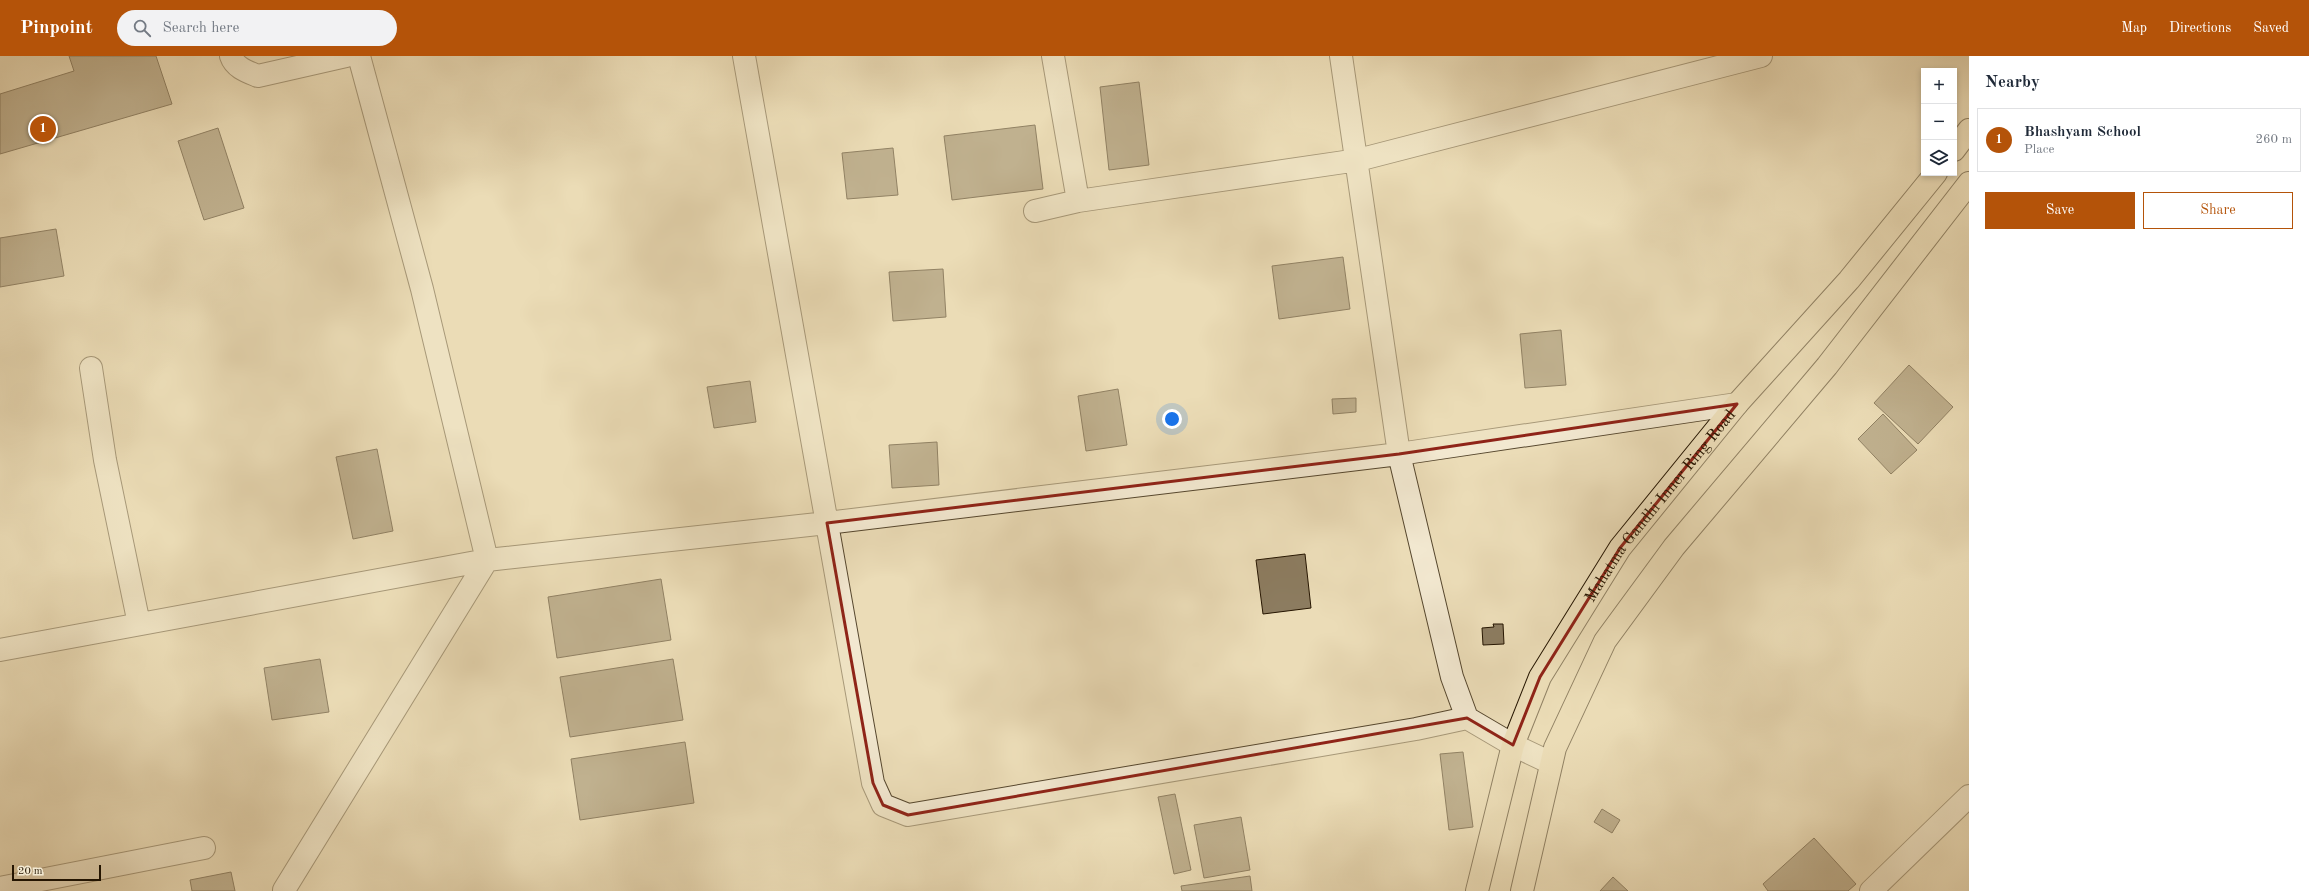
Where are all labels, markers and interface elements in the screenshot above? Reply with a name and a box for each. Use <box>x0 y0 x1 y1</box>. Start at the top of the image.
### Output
search box <box>117 10 397 46</box>
icon: search <box>131 17 153 39</box>
text: Pinpoint <box>20 19 93 38</box>
text: Search here <box>163 21 239 36</box>
text: Map <box>2121 21 2147 35</box>
text: Directions <box>2169 21 2231 35</box>
text: Saved <box>2253 21 2289 35</box>
map controls <box>1921 68 1957 176</box>
button: + <box>1921 68 1957 104</box>
text: Nearby <box>1985 74 2040 91</box>
button: − <box>1921 104 1957 140</box>
pin: 1 <box>30 114 56 144</box>
text: Bhashyam School <box>2024 125 2141 140</box>
text: 1 <box>1995 133 2003 146</box>
text: 260 m <box>2255 133 2292 146</box>
button: layers <box>1921 140 1957 176</box>
text: Place <box>2024 143 2054 156</box>
button: Save <box>1985 192 2135 229</box>
button: Share <box>2143 192 2293 229</box>
street label: Mahatma Gandhi Inner Ring Road <box>1583 407 1739 605</box>
your location <box>1162 409 1182 429</box>
scale bar <box>12 863 101 882</box>
text: 20 m <box>18 866 43 877</box>

